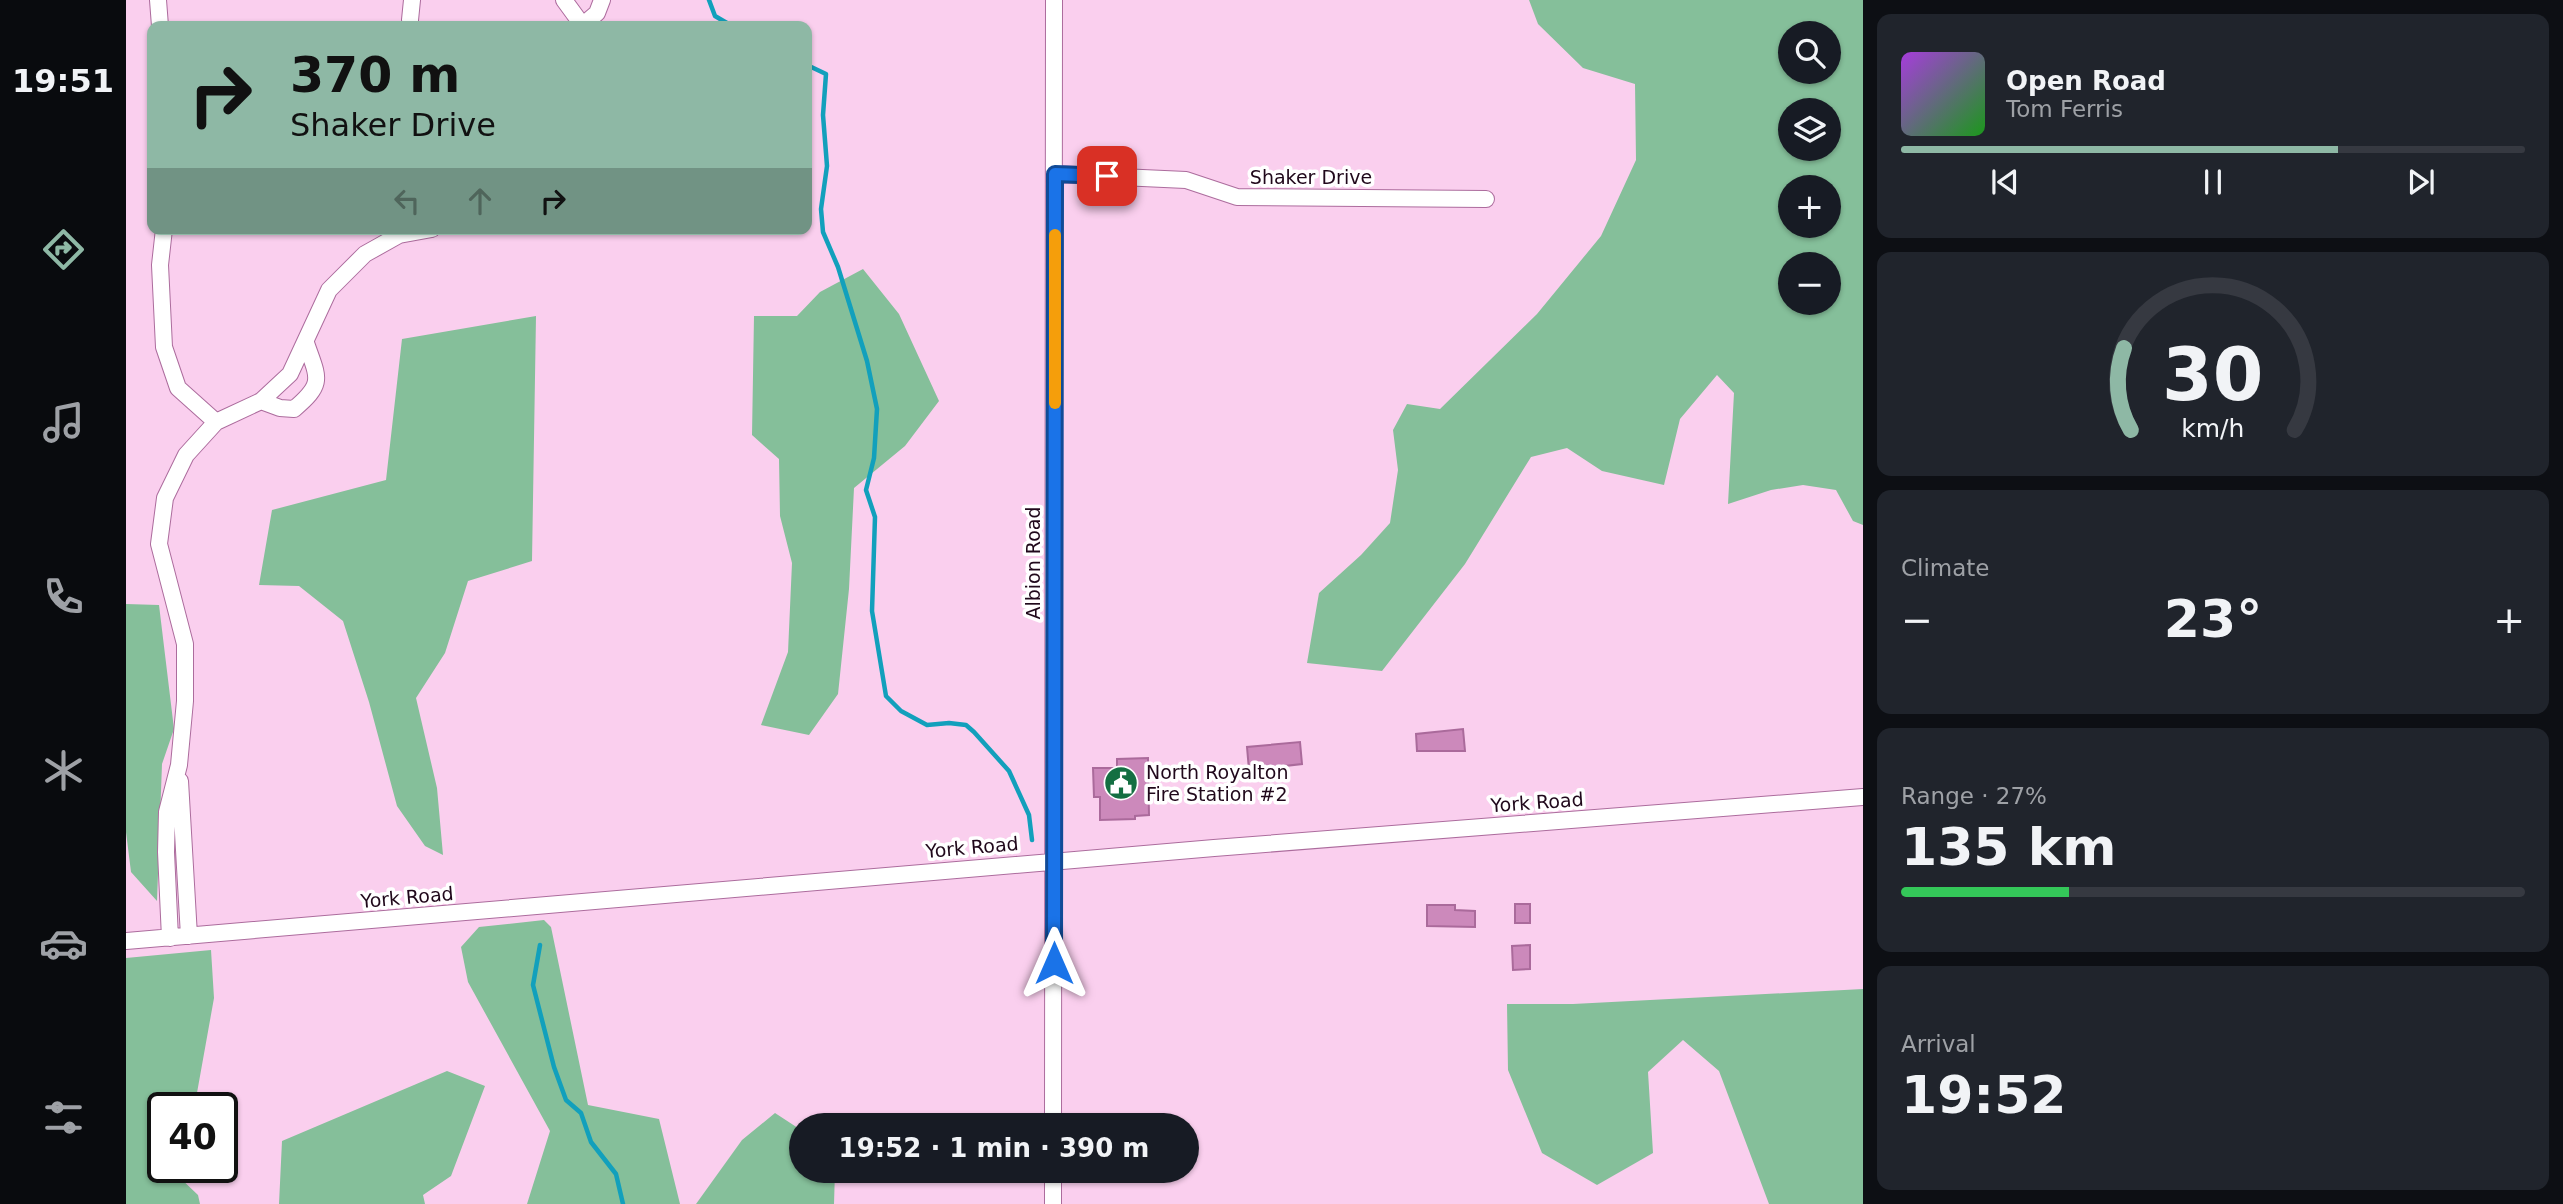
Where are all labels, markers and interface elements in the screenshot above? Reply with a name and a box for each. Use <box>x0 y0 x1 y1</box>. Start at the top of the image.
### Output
map controls <box>1778 21 1841 315</box>
button: search <box>1778 21 1841 84</box>
text: 370 m <box>290 47 460 104</box>
icon: right <box>175 49 266 140</box>
text: 19:51 <box>12 62 114 100</box>
text: Open Road <box>2006 66 2166 96</box>
text: Tom Ferris <box>2006 96 2123 122</box>
button: layers <box>1778 98 1841 161</box>
text: Shaker Drive <box>290 106 496 144</box>
pin <box>1077 146 1137 206</box>
icon: arrive <box>1088 157 1126 195</box>
icon: previous <box>1986 163 2024 201</box>
icon: pause <box>2194 163 2232 201</box>
icon: next <box>2402 163 2440 201</box>
street label: Shaker Drive <box>1250 166 1372 188</box>
button: + <box>1778 175 1841 238</box>
icon: left <box>388 182 426 220</box>
icon: ahead <box>461 182 499 220</box>
icon: right <box>534 182 572 220</box>
icon: directions <box>39 225 88 274</box>
button: − <box>1778 252 1841 315</box>
text: 30 <box>2162 332 2264 417</box>
icon: music <box>39 398 88 447</box>
text: km/h <box>2181 414 2245 443</box>
street label: Albion Road <box>1022 507 1044 620</box>
text: Climate <box>1901 555 1990 581</box>
icon: phone <box>39 572 88 621</box>
text: 23° <box>2164 589 2262 649</box>
text: − <box>1901 598 1933 642</box>
text: + <box>2493 598 2525 642</box>
icon: climate <box>39 746 88 795</box>
place label: North Royalton Fire Station #2 <box>1146 761 1288 805</box>
public building icon: North Royalton Fire Station #2 <box>1102 764 1140 802</box>
text: Range · 27% <box>1901 783 2047 809</box>
street label: York Road <box>1489 788 1584 816</box>
text: 135 km <box>1901 817 2116 877</box>
street label: York Road <box>924 832 1019 862</box>
street label: York Road <box>359 882 454 912</box>
icon: car <box>39 919 88 968</box>
position arrow <box>1017 926 1091 1000</box>
text: Arrival <box>1901 1031 1976 1057</box>
text: 19:52 <box>1901 1065 2067 1125</box>
speed limit sign: 40 <box>147 1092 238 1183</box>
icon: filters <box>39 1093 88 1142</box>
text: 19:52 · 1 min · 390 m <box>839 1133 1149 1163</box>

